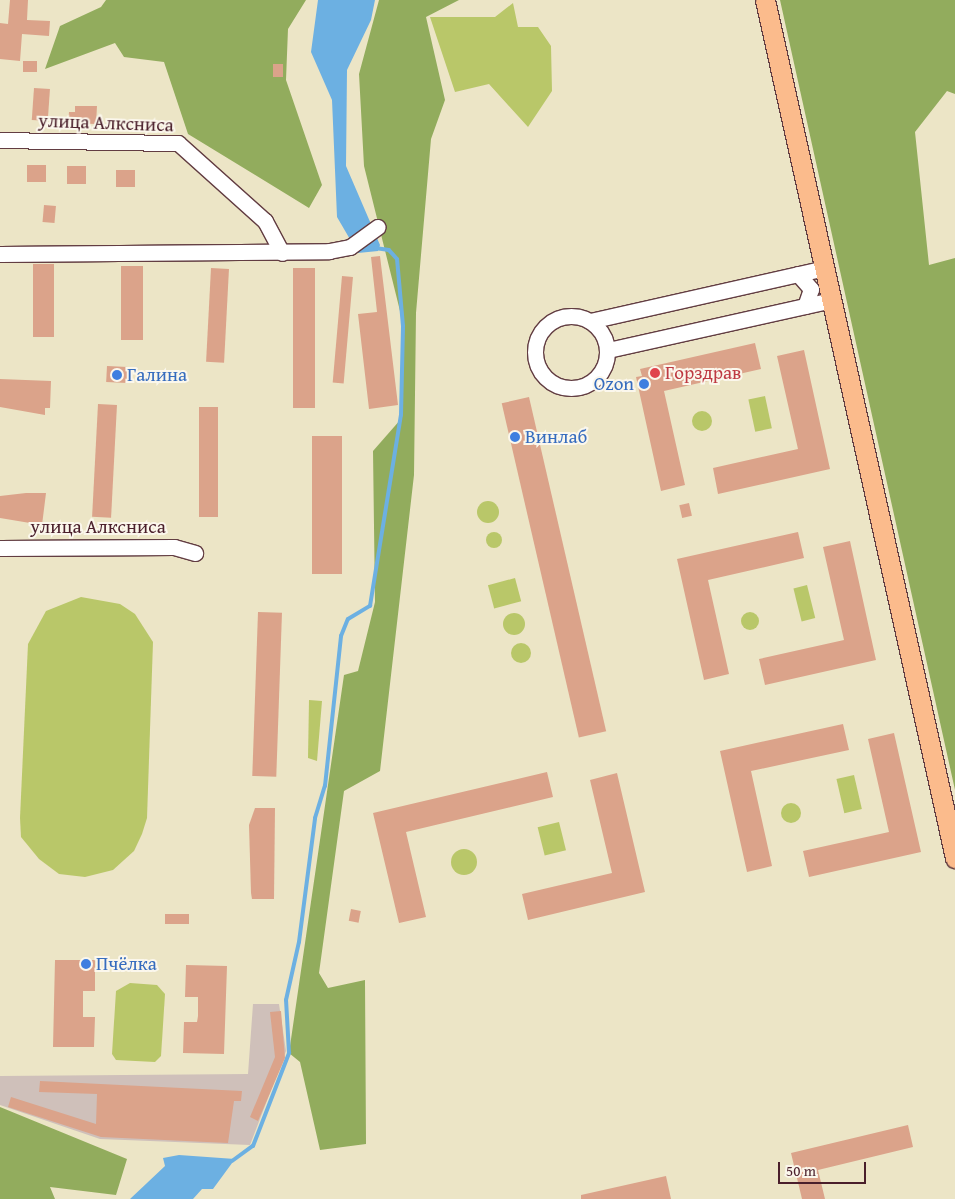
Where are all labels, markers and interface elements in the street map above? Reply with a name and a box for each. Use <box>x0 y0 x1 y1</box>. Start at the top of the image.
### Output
street label: улица Алксниса <box>38 109 174 137</box>
place label: Горздрав <box>665 362 741 384</box>
place label: Галина <box>127 364 187 386</box>
marker: Горздрав <box>649 367 661 379</box>
marker: Галина <box>111 369 123 381</box>
place label: Ozon <box>594 373 634 395</box>
marker: Ozon <box>638 378 650 390</box>
place label: Винлаб <box>525 426 587 448</box>
marker: Винлаб <box>509 431 521 443</box>
street label: улица Алксниса <box>30 516 166 538</box>
place label: Пчёлка <box>96 953 157 975</box>
marker: Пчёлка <box>80 958 92 970</box>
scale bar <box>780 1152 868 1184</box>
text: 50 m <box>786 1160 816 1181</box>

